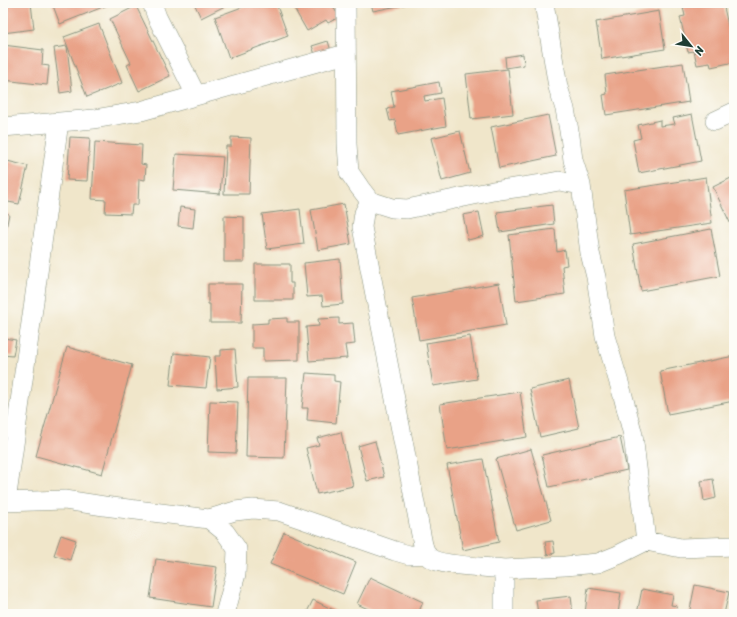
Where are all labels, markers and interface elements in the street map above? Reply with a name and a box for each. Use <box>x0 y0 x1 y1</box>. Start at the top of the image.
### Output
north arrow <box>671 26 711 66</box>
text: N <box>689 42 710 59</box>

